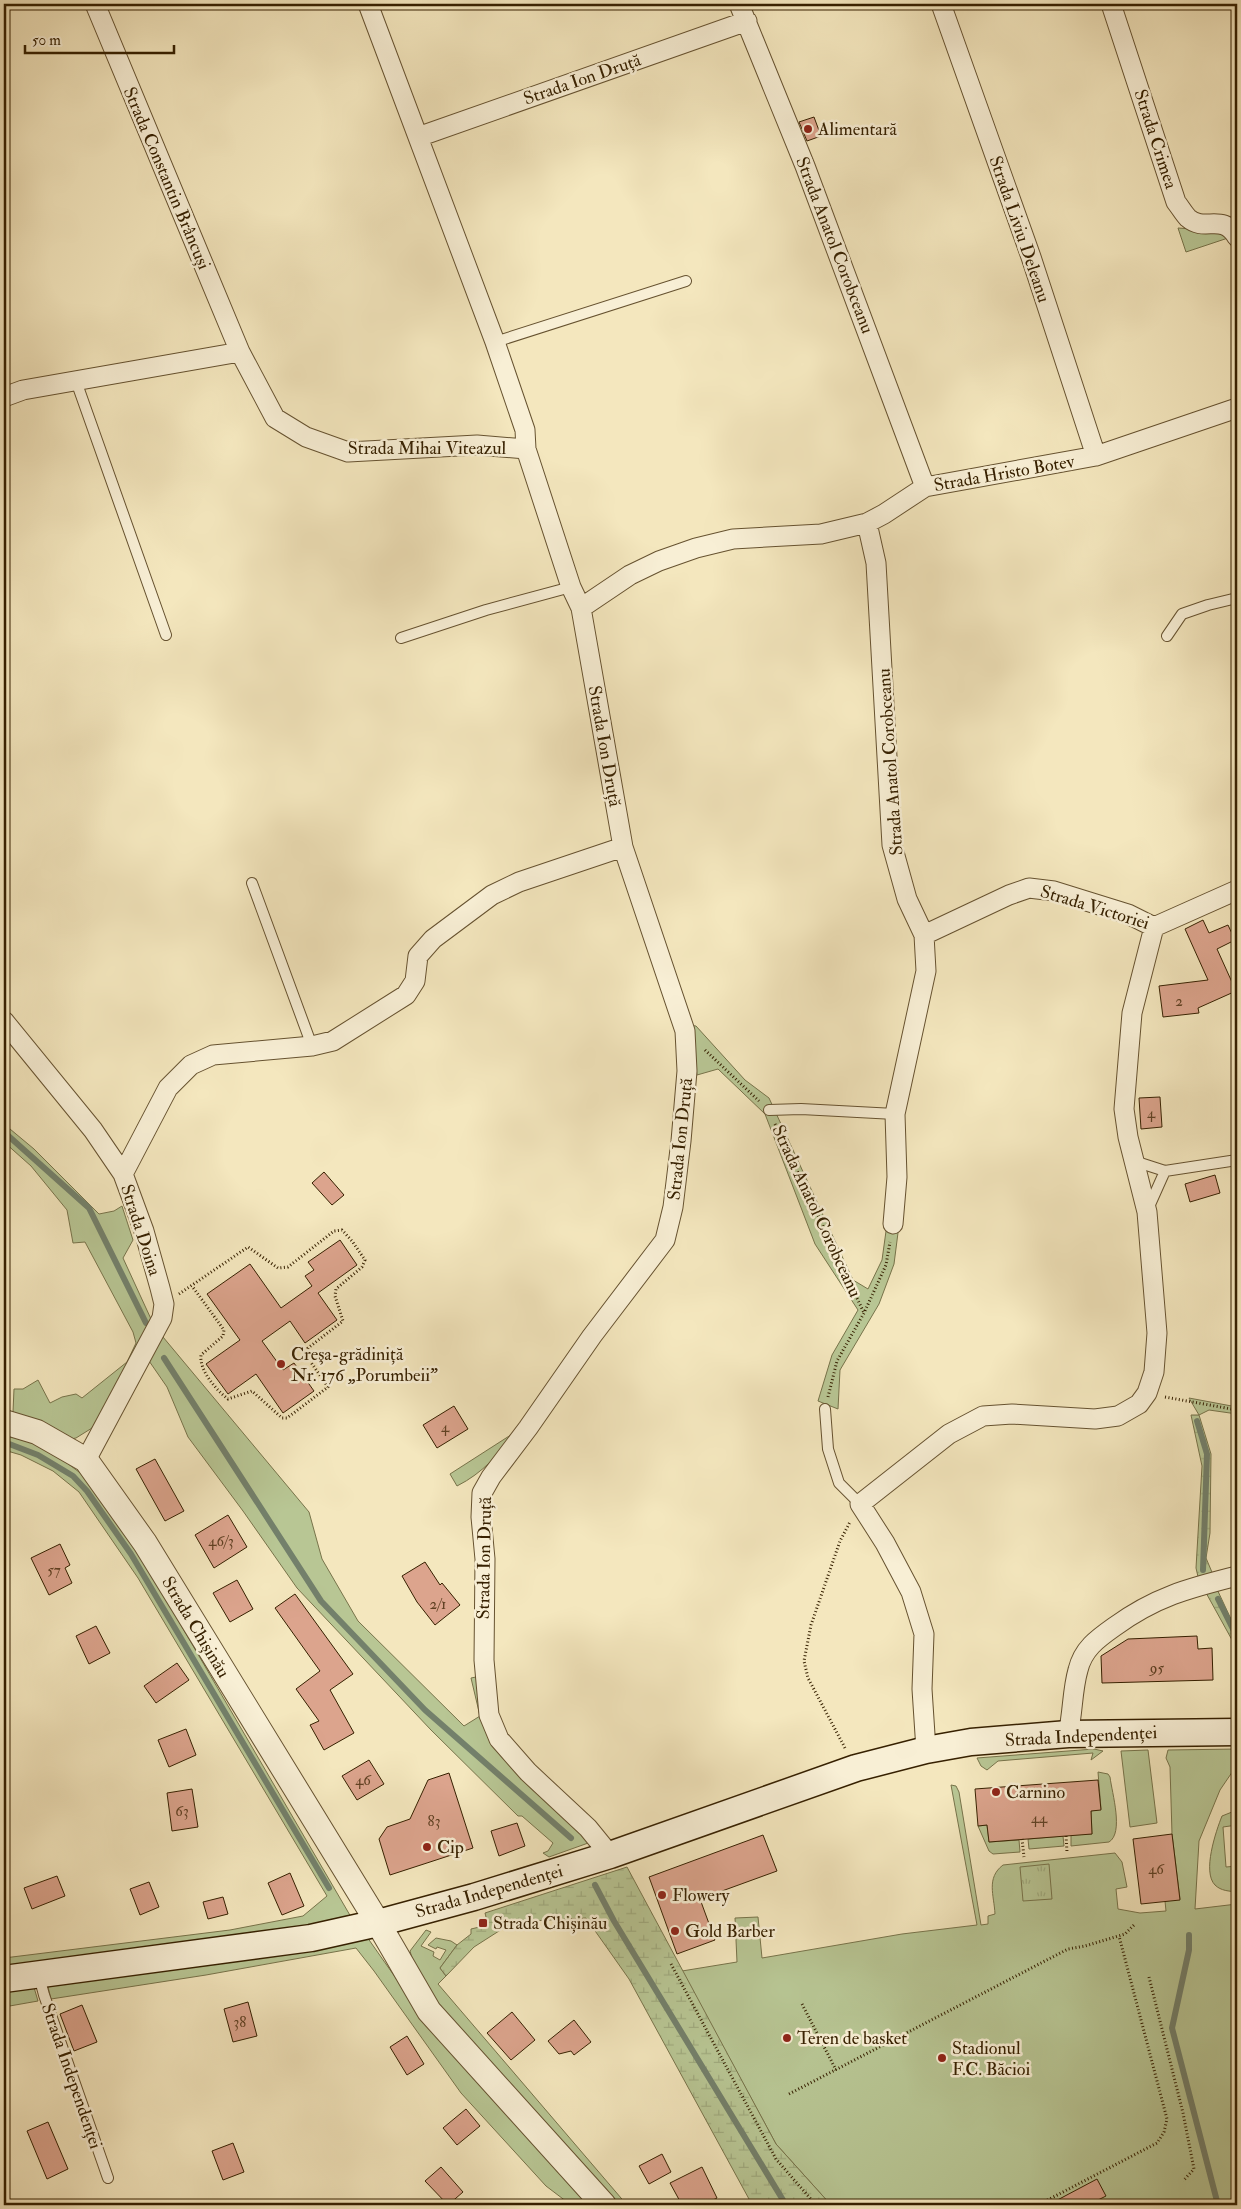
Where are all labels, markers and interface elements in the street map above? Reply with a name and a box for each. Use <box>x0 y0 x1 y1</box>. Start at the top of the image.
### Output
scale bar <box>25 22 174 54</box>
text: 50 m <box>32 31 61 50</box>
street label: Strada Ion Druță <box>520 48 644 110</box>
street label: Strada Constantin Brâncuși <box>118 83 215 273</box>
street label: Strada Crimea <box>1129 86 1183 192</box>
place label: Alimentară <box>817 118 897 141</box>
marker: Alimentară <box>802 123 814 135</box>
street label: Strada Liviu Deleanu <box>984 153 1055 305</box>
street label: Strada Anatol Corobceanu <box>790 154 879 337</box>
street label: Strada Mihai Viteazul <box>348 437 507 460</box>
street label: Strada Hristo Botev <box>932 450 1076 497</box>
street label: Strada Anatol Corobceanu <box>872 668 909 856</box>
street label: Strada Ion Druță <box>583 684 627 809</box>
street label: Strada Victoriei <box>1038 880 1152 935</box>
house number: 2 <box>1175 992 1183 1011</box>
street label: Strada Ion Druță <box>663 1076 698 1201</box>
house number: 4 <box>1147 1104 1156 1123</box>
street label: Strada Anatol Corobceanu <box>767 1121 867 1301</box>
street label: Strada Doina <box>115 1182 166 1279</box>
place label: Creşa-grădiniţă Nr. 176 „Porumbeii” <box>291 1343 438 1387</box>
marker: Creşa-grădiniţă Nr. 176 „Porumbeii” <box>275 1358 287 1370</box>
house number: 4 <box>441 1418 450 1437</box>
street label: Strada Ion Druță <box>472 1496 497 1620</box>
house number: 46/3 <box>208 1532 234 1551</box>
house number: 57 <box>47 1561 61 1580</box>
street label: Strada Chișinău <box>156 1572 235 1682</box>
house number: 2/1 <box>430 1595 446 1614</box>
house number: 95 <box>1149 1659 1165 1678</box>
street label: Strada Independenței <box>1004 1721 1158 1752</box>
house number: 46 <box>355 1771 372 1790</box>
place label: Carnino <box>1006 1781 1066 1804</box>
marker: Carnino <box>990 1786 1002 1798</box>
house number: 63 <box>175 1802 189 1821</box>
house number: 44 <box>1031 1809 1048 1828</box>
house number: 83 <box>428 1812 440 1831</box>
place label: Cip <box>437 1836 464 1859</box>
marker: Cip <box>421 1841 433 1853</box>
street label: Strada Independenței <box>413 1859 566 1924</box>
house number: 46 <box>1148 1860 1165 1879</box>
place label: Flowery <box>672 1884 731 1907</box>
marker: Flowery <box>656 1889 668 1901</box>
place label: Strada Chișinău <box>493 1912 607 1935</box>
marker: Strada Chișinău <box>477 1917 489 1929</box>
place label: Gold Barber <box>685 1920 775 1943</box>
marker: Gold Barber <box>669 1925 681 1937</box>
street label: Strada Independenței <box>36 2000 107 2152</box>
house number: 38 <box>234 2013 246 2032</box>
place label: Teren de basket <box>797 2027 907 2050</box>
marker: Teren de basket <box>781 2032 793 2044</box>
place label: Stadionul F.C. Băcioi <box>952 2037 1030 2081</box>
marker: Stadionul F.C. Băcioi <box>936 2052 948 2064</box>

